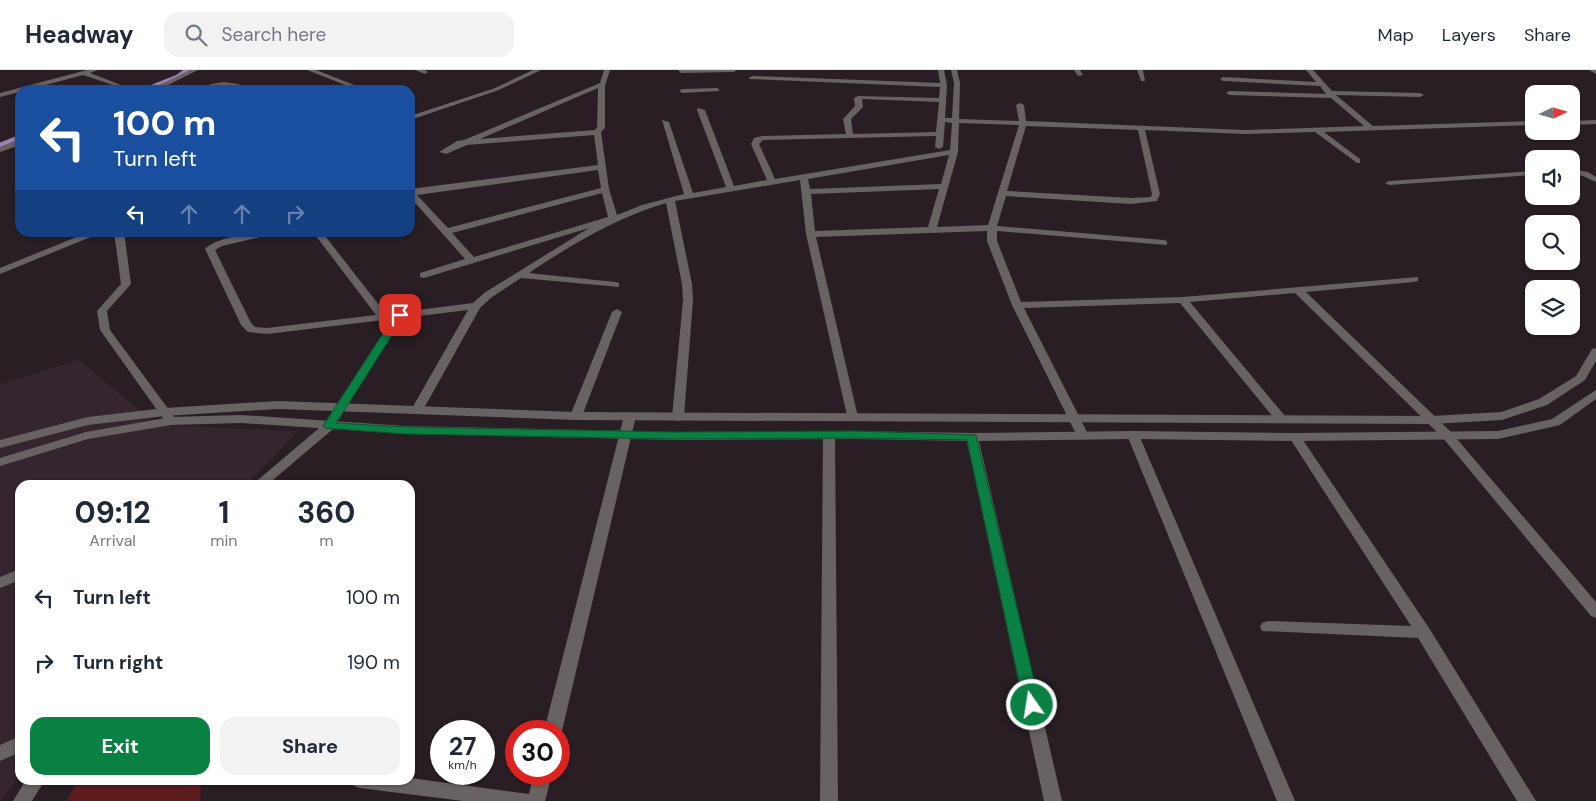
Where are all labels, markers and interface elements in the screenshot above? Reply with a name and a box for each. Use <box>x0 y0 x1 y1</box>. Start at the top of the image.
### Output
search box <box>164 12 514 57</box>
text: Headway <box>25 19 134 50</box>
icon: search <box>182 21 210 49</box>
text: Search here <box>222 22 326 47</box>
text: Map <box>1378 23 1414 47</box>
text: Layers <box>1442 23 1496 47</box>
text: Share <box>1524 23 1571 47</box>
north arrow <box>1525 85 1580 140</box>
map controls <box>1525 85 1580 335</box>
text: 100 m <box>113 100 216 146</box>
icon: left <box>30 105 95 170</box>
text: Turn left <box>113 144 197 173</box>
button: sound <box>1525 150 1580 205</box>
icon: left <box>122 200 150 228</box>
icon: ahead <box>175 200 203 228</box>
icon: ahead <box>228 200 256 228</box>
icon: right <box>281 200 309 228</box>
button: search <box>1525 215 1580 270</box>
button: layers <box>1525 280 1580 335</box>
pin <box>379 294 421 336</box>
icon: arrive <box>386 301 414 329</box>
text: 09:12 <box>75 493 151 532</box>
text: 1 <box>218 493 229 532</box>
text: 360 <box>297 493 355 532</box>
text: Arrival <box>89 530 136 551</box>
text: min <box>210 530 238 551</box>
text: m <box>319 530 333 551</box>
icon: left <box>30 584 58 612</box>
text: Turn left <box>73 585 151 610</box>
text: 100 m <box>346 585 400 610</box>
icon: right <box>30 649 58 677</box>
text: Turn right <box>73 650 163 675</box>
text: 190 m <box>347 650 400 675</box>
position arrow <box>1005 678 1057 730</box>
button: Exit <box>30 717 210 775</box>
button: Share <box>220 717 400 775</box>
speed limit sign: 30 <box>505 720 570 785</box>
text: 27 <box>449 730 476 763</box>
text: km/h <box>448 757 477 773</box>

